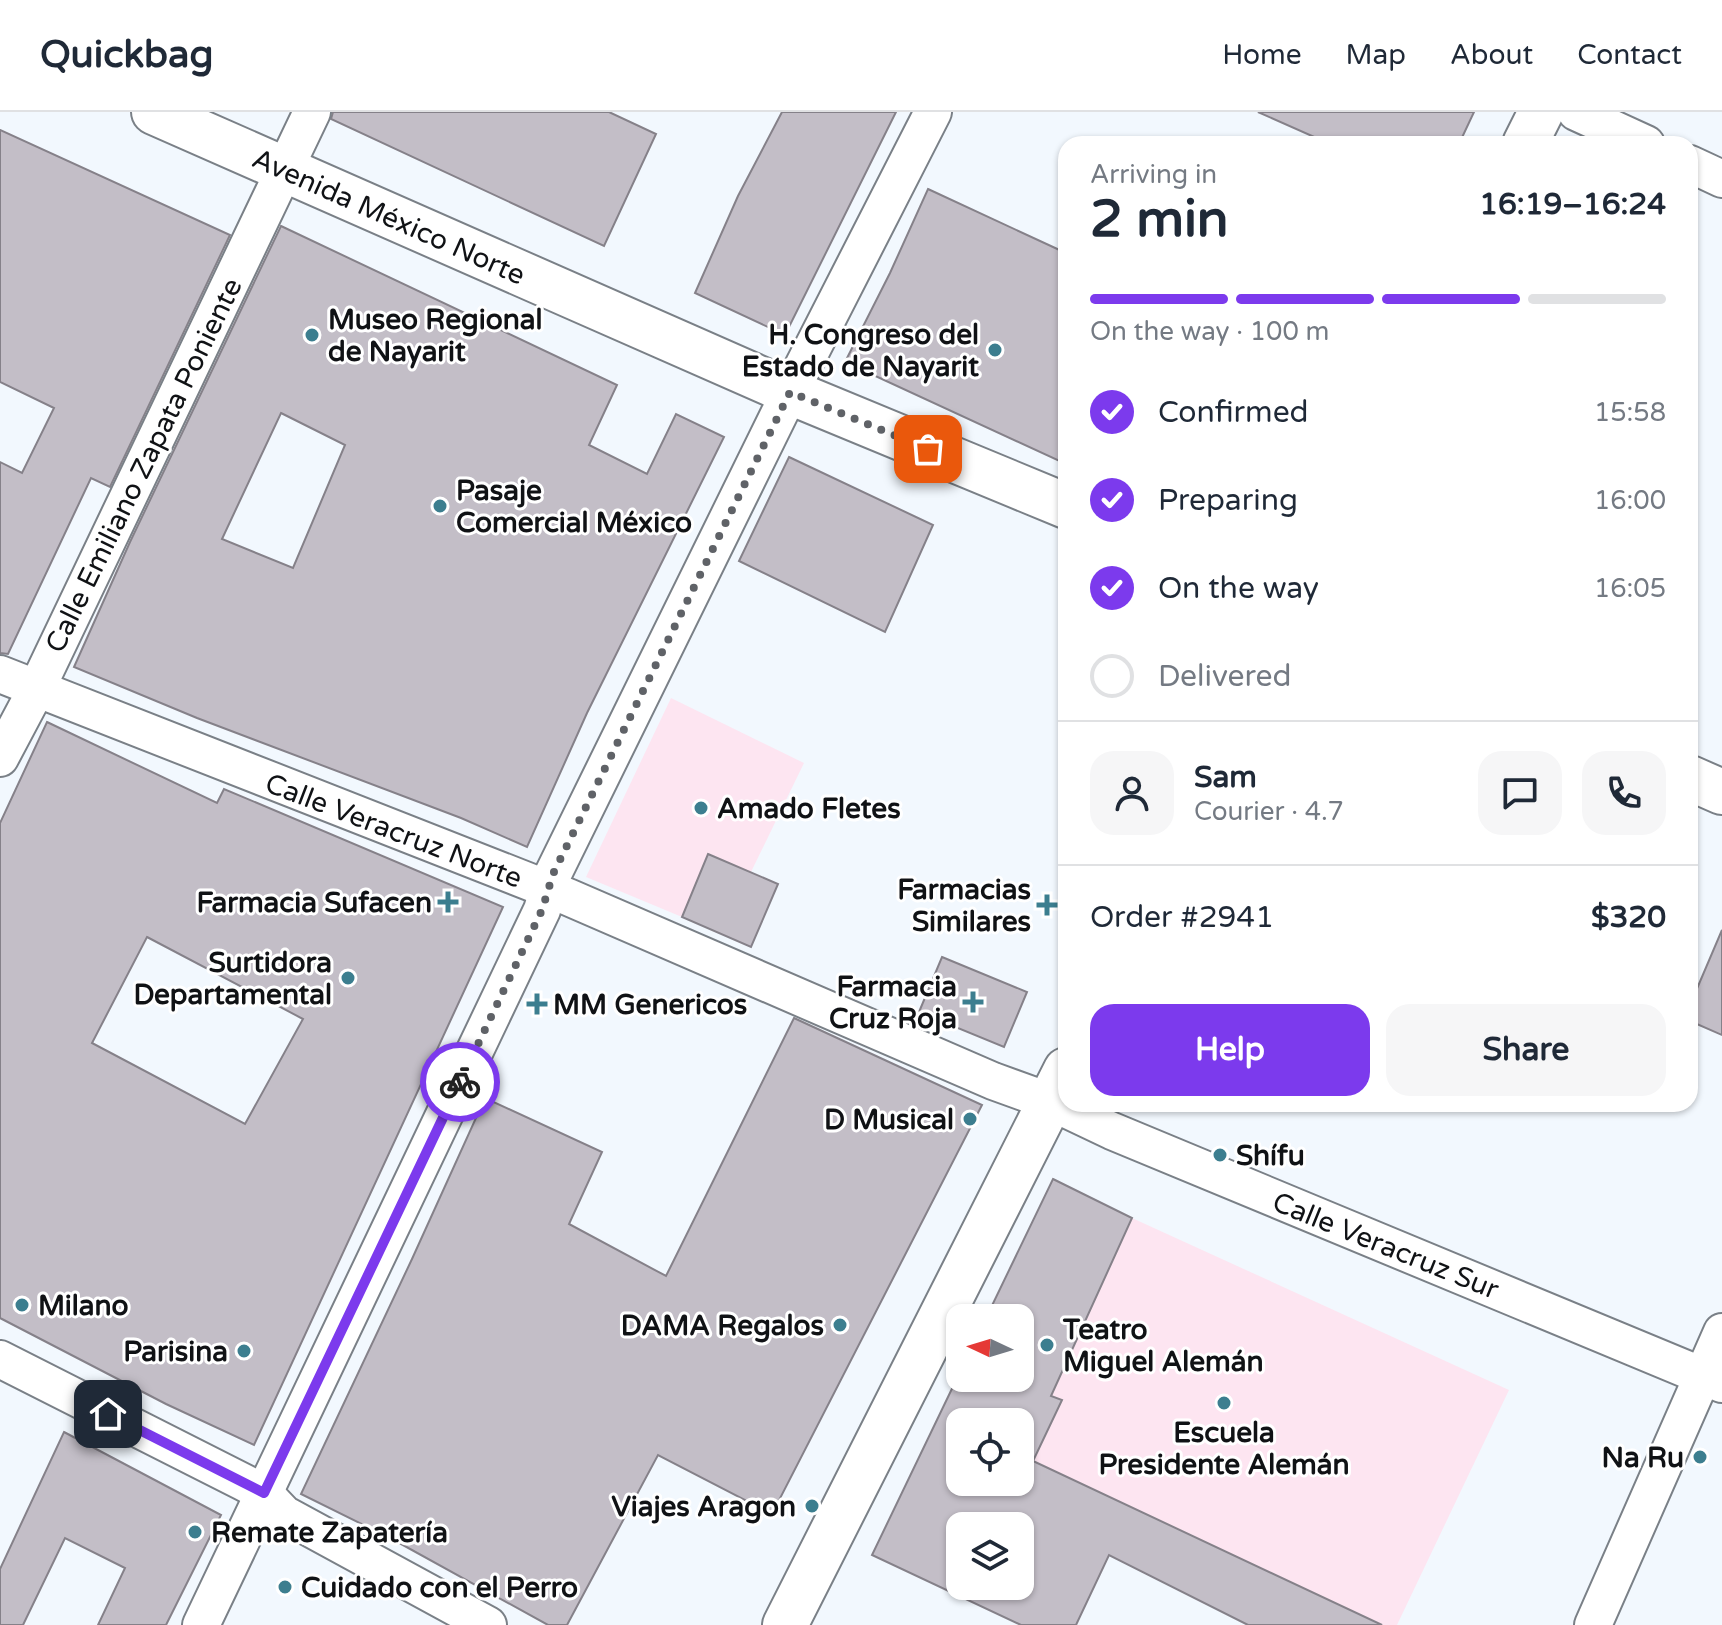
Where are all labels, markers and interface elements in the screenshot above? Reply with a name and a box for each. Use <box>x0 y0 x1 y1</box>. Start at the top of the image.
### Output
text: Quickbag <box>40 32 213 78</box>
text: Home <box>1222 38 1302 72</box>
text: Map <box>1346 38 1406 72</box>
text: About <box>1450 38 1533 72</box>
text: Contact <box>1577 38 1682 72</box>
street label: Avenida México Norte <box>247 141 530 292</box>
text: Arriving in <box>1090 159 1217 190</box>
text: 16:19–16:24 <box>1479 186 1666 223</box>
text: 2 min <box>1090 188 1229 251</box>
street label: Calle Emiliano Zapata Poniente <box>38 273 250 658</box>
place label: Museo Regional de Nayarit <box>328 303 543 369</box>
text: On the way · 100 m <box>1090 316 1329 347</box>
place label: H. Congreso del Estado de Nayarit <box>742 318 979 384</box>
marker: Museo Regional de Nayarit <box>303 326 321 344</box>
marker: H. Congreso del Estado de Nayarit <box>986 341 1004 359</box>
icon: check <box>1090 390 1134 434</box>
text: Confirmed <box>1158 394 1309 431</box>
text: 15:58 <box>1594 397 1666 428</box>
pin <box>894 415 962 483</box>
icon: bag <box>906 427 950 471</box>
place label: Pasaje Comercial México <box>456 474 692 540</box>
icon: check <box>1090 478 1134 522</box>
text: Preparing <box>1158 482 1298 519</box>
text: 16:00 <box>1594 485 1666 516</box>
marker: Pasaje Comercial México <box>431 497 449 515</box>
icon: check <box>1090 566 1134 610</box>
text: On the way <box>1158 570 1319 607</box>
text: 16:05 <box>1594 573 1666 604</box>
text: Delivered <box>1158 658 1292 695</box>
button: person <box>1090 751 1174 835</box>
button: chat <box>1478 751 1562 835</box>
button: phone <box>1582 751 1666 835</box>
text: Sam <box>1194 759 1257 796</box>
street label: Calle Veracruz Norte <box>260 766 527 896</box>
place label: Amado Fletes <box>717 792 901 826</box>
text: Courier · 4.7 <box>1194 796 1344 827</box>
marker: Amado Fletes <box>692 799 710 817</box>
place label: Farmacias Similares <box>897 873 1031 939</box>
place label: Farmacia Sufacen <box>197 886 432 920</box>
marker: Farmacia Sufacen <box>439 893 457 911</box>
marker: Farmacias Similares <box>1038 896 1056 914</box>
text: Order #2941 <box>1090 899 1274 936</box>
text: $320 <box>1591 899 1666 936</box>
place label: Surtidora Departamental <box>133 946 332 1012</box>
marker: Surtidora Departamental <box>339 969 357 987</box>
place label: Farmacia Cruz Roja <box>829 970 957 1036</box>
place label: MM Genericos <box>553 988 747 1022</box>
marker: Farmacia Cruz Roja <box>964 993 982 1011</box>
marker: MM Genericos <box>528 995 546 1013</box>
button: Help <box>1090 1004 1370 1096</box>
button: Share <box>1386 1004 1666 1096</box>
courier <box>420 1042 500 1122</box>
icon: bike <box>438 1060 482 1104</box>
place label: D Musical <box>824 1103 954 1137</box>
marker: D Musical <box>961 1110 979 1128</box>
place label: Shífu <box>1236 1139 1305 1173</box>
marker: Shífu <box>1211 1146 1229 1164</box>
street label: Calle Veracruz Sur <box>1267 1185 1504 1307</box>
place label: Milano <box>38 1289 129 1323</box>
marker: Milano <box>13 1296 31 1314</box>
north arrow <box>946 1304 1034 1392</box>
map controls <box>946 1304 1034 1600</box>
place label: DAMA Regalos <box>621 1309 824 1343</box>
place label: Teatro Miguel Alemán <box>1062 1313 1264 1379</box>
marker: DAMA Regalos <box>831 1316 849 1334</box>
place label: Parisina <box>123 1335 228 1369</box>
marker: Teatro Miguel Alemán <box>1038 1336 1056 1354</box>
marker: Parisina <box>235 1342 253 1360</box>
pin <box>74 1380 142 1448</box>
icon: home <box>86 1392 130 1436</box>
marker: Escuela Presidente Alemán <box>1215 1394 1233 1412</box>
button: locate <box>946 1408 1034 1496</box>
place label: Escuela Presidente Alemán <box>1098 1416 1350 1482</box>
place label: Na Ru <box>1602 1441 1684 1475</box>
marker: Na Ru <box>1691 1448 1709 1466</box>
place label: Viajes Aragon <box>612 1490 796 1524</box>
marker: Viajes Aragon <box>803 1497 821 1515</box>
button: layers <box>946 1512 1034 1600</box>
place label: Remate Zapatería <box>211 1516 448 1550</box>
marker: Remate Zapatería <box>186 1523 204 1541</box>
place label: Cuidado con el Perro <box>301 1571 578 1605</box>
marker: Cuidado con el Perro <box>276 1578 294 1596</box>

